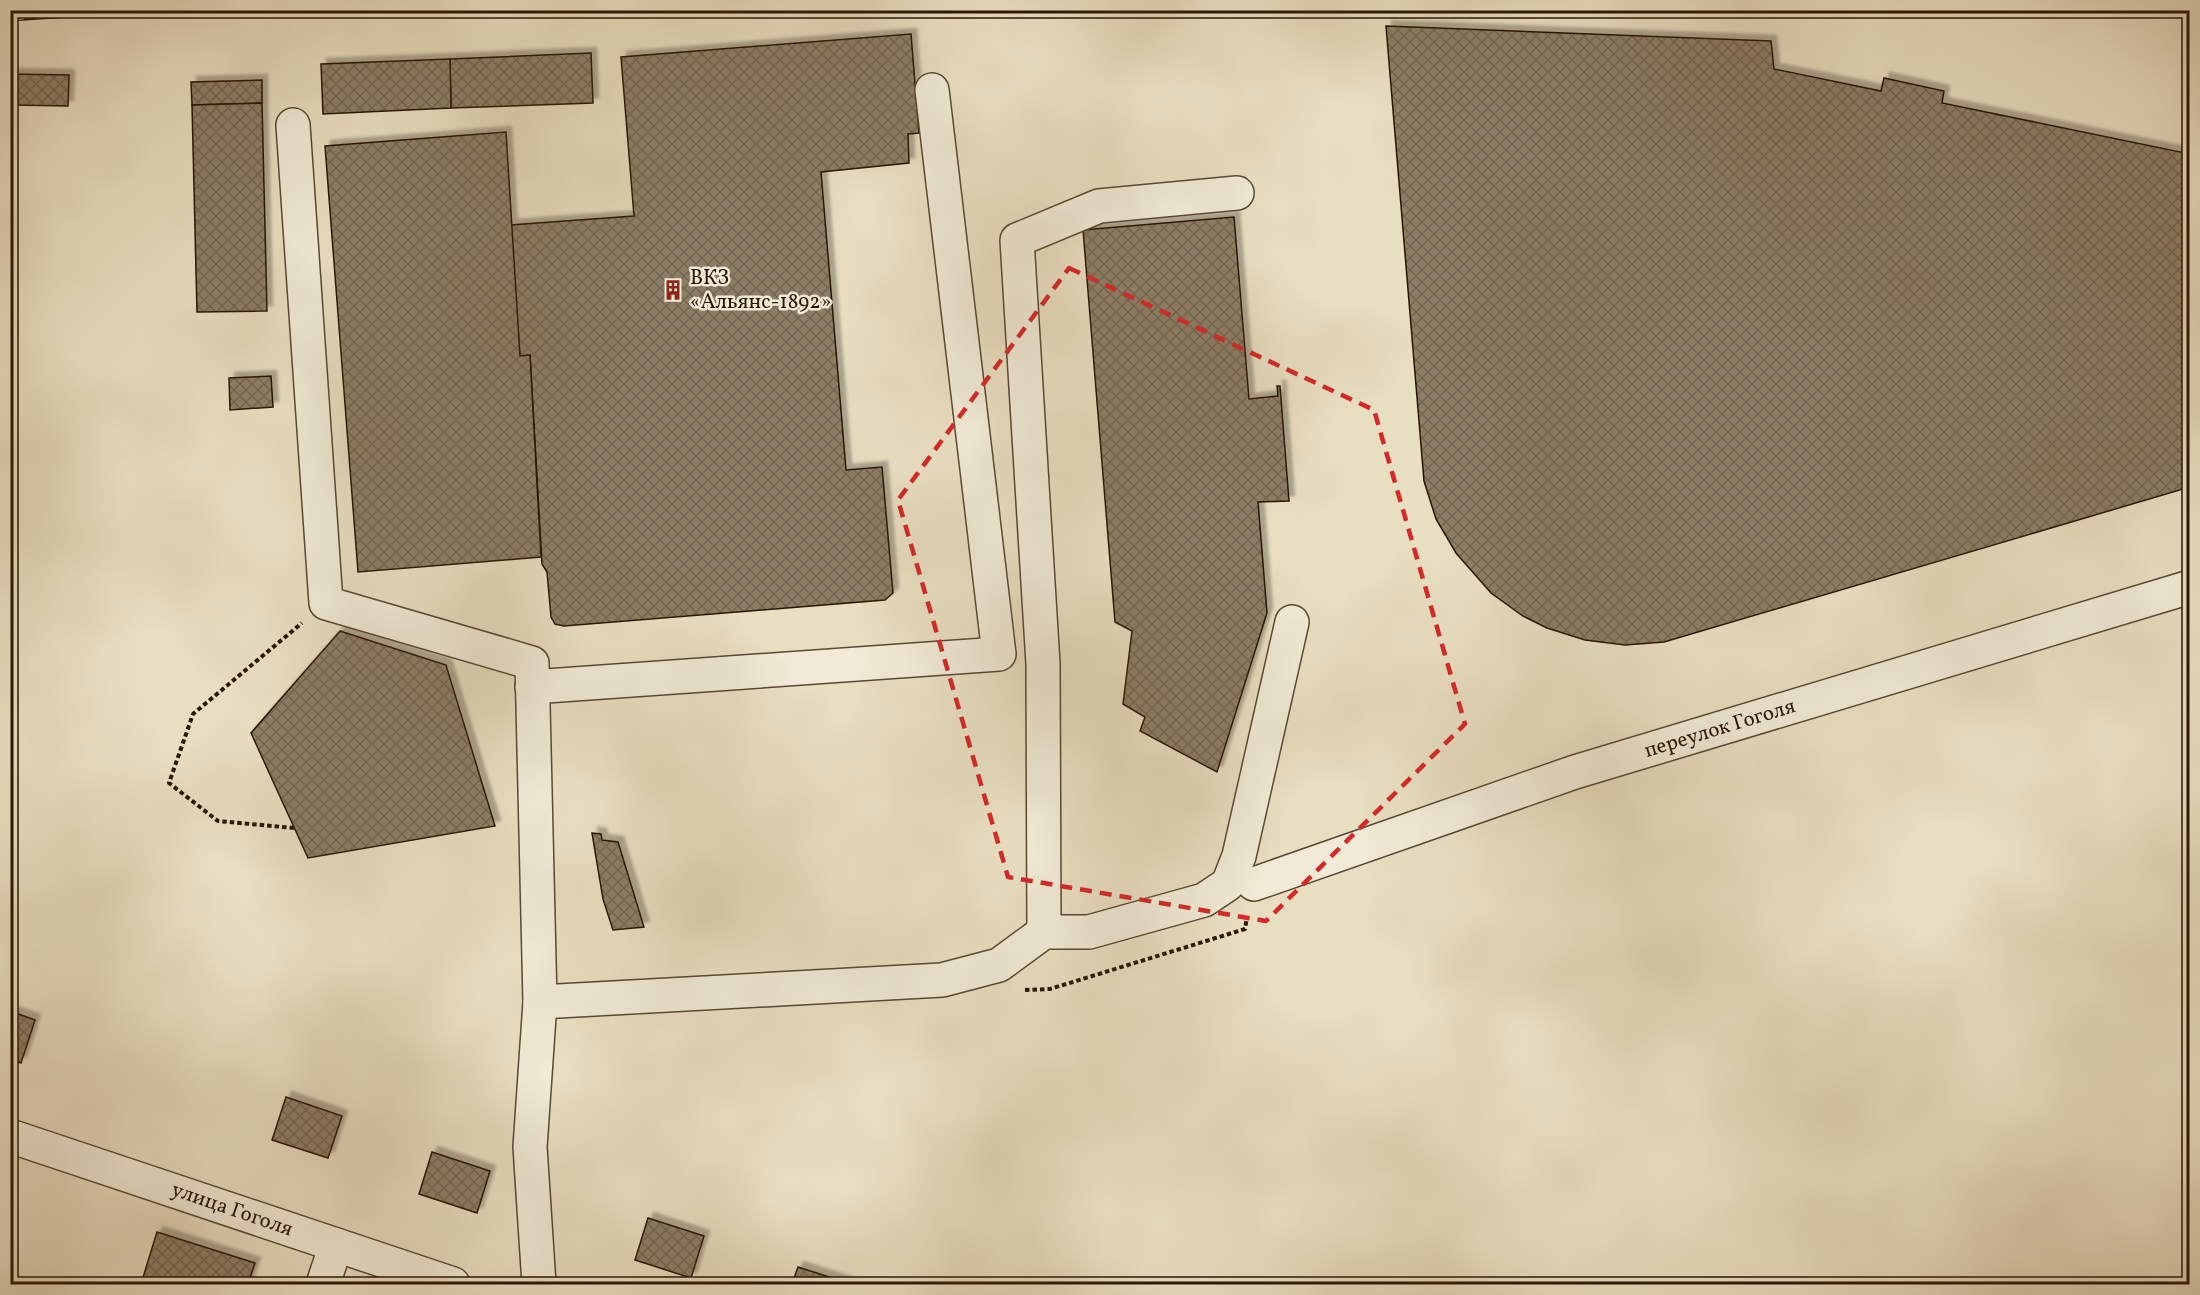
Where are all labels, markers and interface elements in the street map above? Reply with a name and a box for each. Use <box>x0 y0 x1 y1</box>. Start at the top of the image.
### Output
place label: ВКЗ «Альянс-1892» <box>690 264 831 317</box>
building icon: ВКЗ «Альянс-1892» <box>661 278 685 302</box>
street label: переулок Гоголя <box>1641 692 1799 766</box>
street label: улица Гоголя <box>167 1176 297 1244</box>

